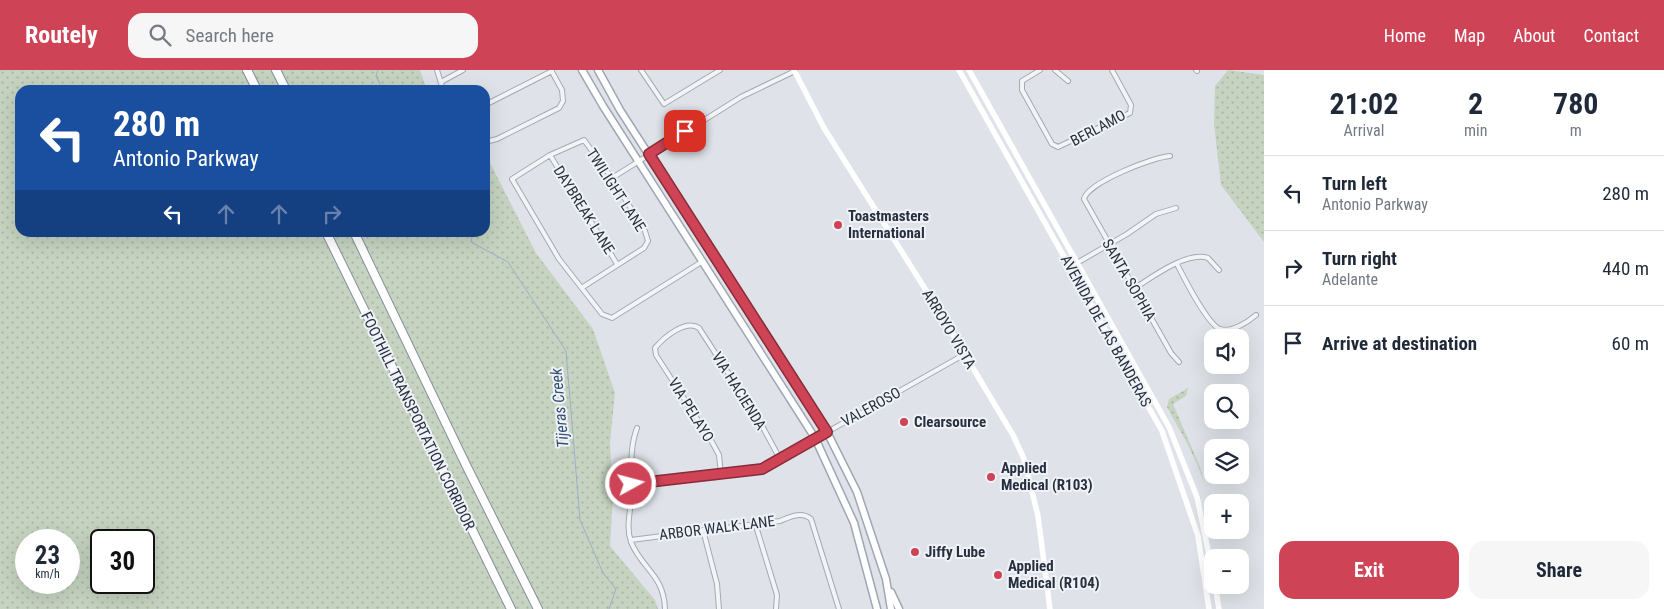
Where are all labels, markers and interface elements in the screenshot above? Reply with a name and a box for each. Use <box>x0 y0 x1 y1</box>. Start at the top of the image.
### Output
search box <box>128 13 478 58</box>
text: Routely <box>25 21 98 49</box>
icon: search <box>146 21 174 49</box>
text: Search here <box>186 24 274 47</box>
text: Home <box>1384 25 1426 46</box>
text: Map <box>1454 25 1485 46</box>
text: About <box>1513 25 1555 46</box>
text: Contact <box>1583 25 1639 46</box>
text: 21:02 <box>1330 86 1398 121</box>
text: 2 <box>1468 86 1483 121</box>
text: 780 <box>1553 86 1598 121</box>
text: 280 m <box>113 104 200 145</box>
icon: left <box>30 105 95 170</box>
street label: BERLAMO <box>1067 106 1129 150</box>
pin <box>664 110 706 152</box>
icon: arrive <box>671 117 699 145</box>
text: Arrival <box>1344 121 1384 140</box>
text: min <box>1464 121 1487 140</box>
text: m <box>1570 121 1582 140</box>
street label: TWILIGHT LANE <box>582 145 650 235</box>
text: Antonio Parkway <box>113 146 259 171</box>
street label: DAYBREAK LANE <box>550 162 618 258</box>
text: Turn left <box>1322 172 1387 195</box>
icon: left <box>1279 179 1307 207</box>
text: 280 m <box>1602 182 1649 205</box>
text: Antonio Parkway <box>1322 195 1428 214</box>
icon: left <box>159 200 187 228</box>
icon: ahead <box>212 200 240 228</box>
icon: ahead <box>265 200 293 228</box>
icon: right <box>318 200 346 228</box>
place label: Toastmasters International <box>848 207 929 242</box>
marker: Toastmasters International <box>832 219 844 231</box>
street label: SANTA SOPHIA <box>1098 236 1160 325</box>
text: Turn right <box>1322 247 1397 270</box>
street label: AVENIDA DE LAS BANDERAS <box>1057 252 1155 410</box>
icon: right <box>1279 254 1307 282</box>
text: 440 m <box>1602 257 1649 280</box>
text: Adelante <box>1322 270 1378 289</box>
street label: ARROYO VISTA <box>918 286 980 372</box>
street label: FOOTHILL TRANSPORTATION CORRIDOR <box>357 309 479 533</box>
map controls <box>1204 329 1249 594</box>
button: sound <box>1204 329 1249 374</box>
icon: arrive <box>1279 329 1307 357</box>
text: Arrive at destination <box>1322 332 1477 355</box>
text: 60 m <box>1612 332 1649 355</box>
street label: VIA HACIENDA <box>708 349 770 434</box>
water label: Tijeras Creek <box>546 366 572 449</box>
street label: VIA PELAYO <box>664 375 718 445</box>
street label: VALEROSO <box>838 383 904 431</box>
button: search <box>1204 384 1249 429</box>
place label: Clearsource <box>914 413 986 431</box>
marker: Clearsource <box>898 416 910 428</box>
button: layers <box>1204 439 1249 484</box>
position arrow <box>604 457 656 509</box>
place label: Applied Medical (R103) <box>1001 459 1093 494</box>
marker: Applied Medical (R103) <box>985 471 997 483</box>
button: + <box>1204 494 1249 539</box>
street label: ARBOR WALK LANE <box>658 512 776 544</box>
speed limit sign: 30 <box>90 529 155 594</box>
text: 23 <box>35 541 60 570</box>
button: Exit <box>1279 541 1459 599</box>
button: Share <box>1469 541 1649 599</box>
place label: Jiffy Lube <box>925 543 985 561</box>
marker: Jiffy Lube <box>909 546 921 558</box>
button: − <box>1204 549 1249 594</box>
place label: Applied Medical (R104) <box>1008 557 1100 592</box>
text: km/h <box>35 567 60 581</box>
marker: Applied Medical (R104) <box>992 569 1004 581</box>

